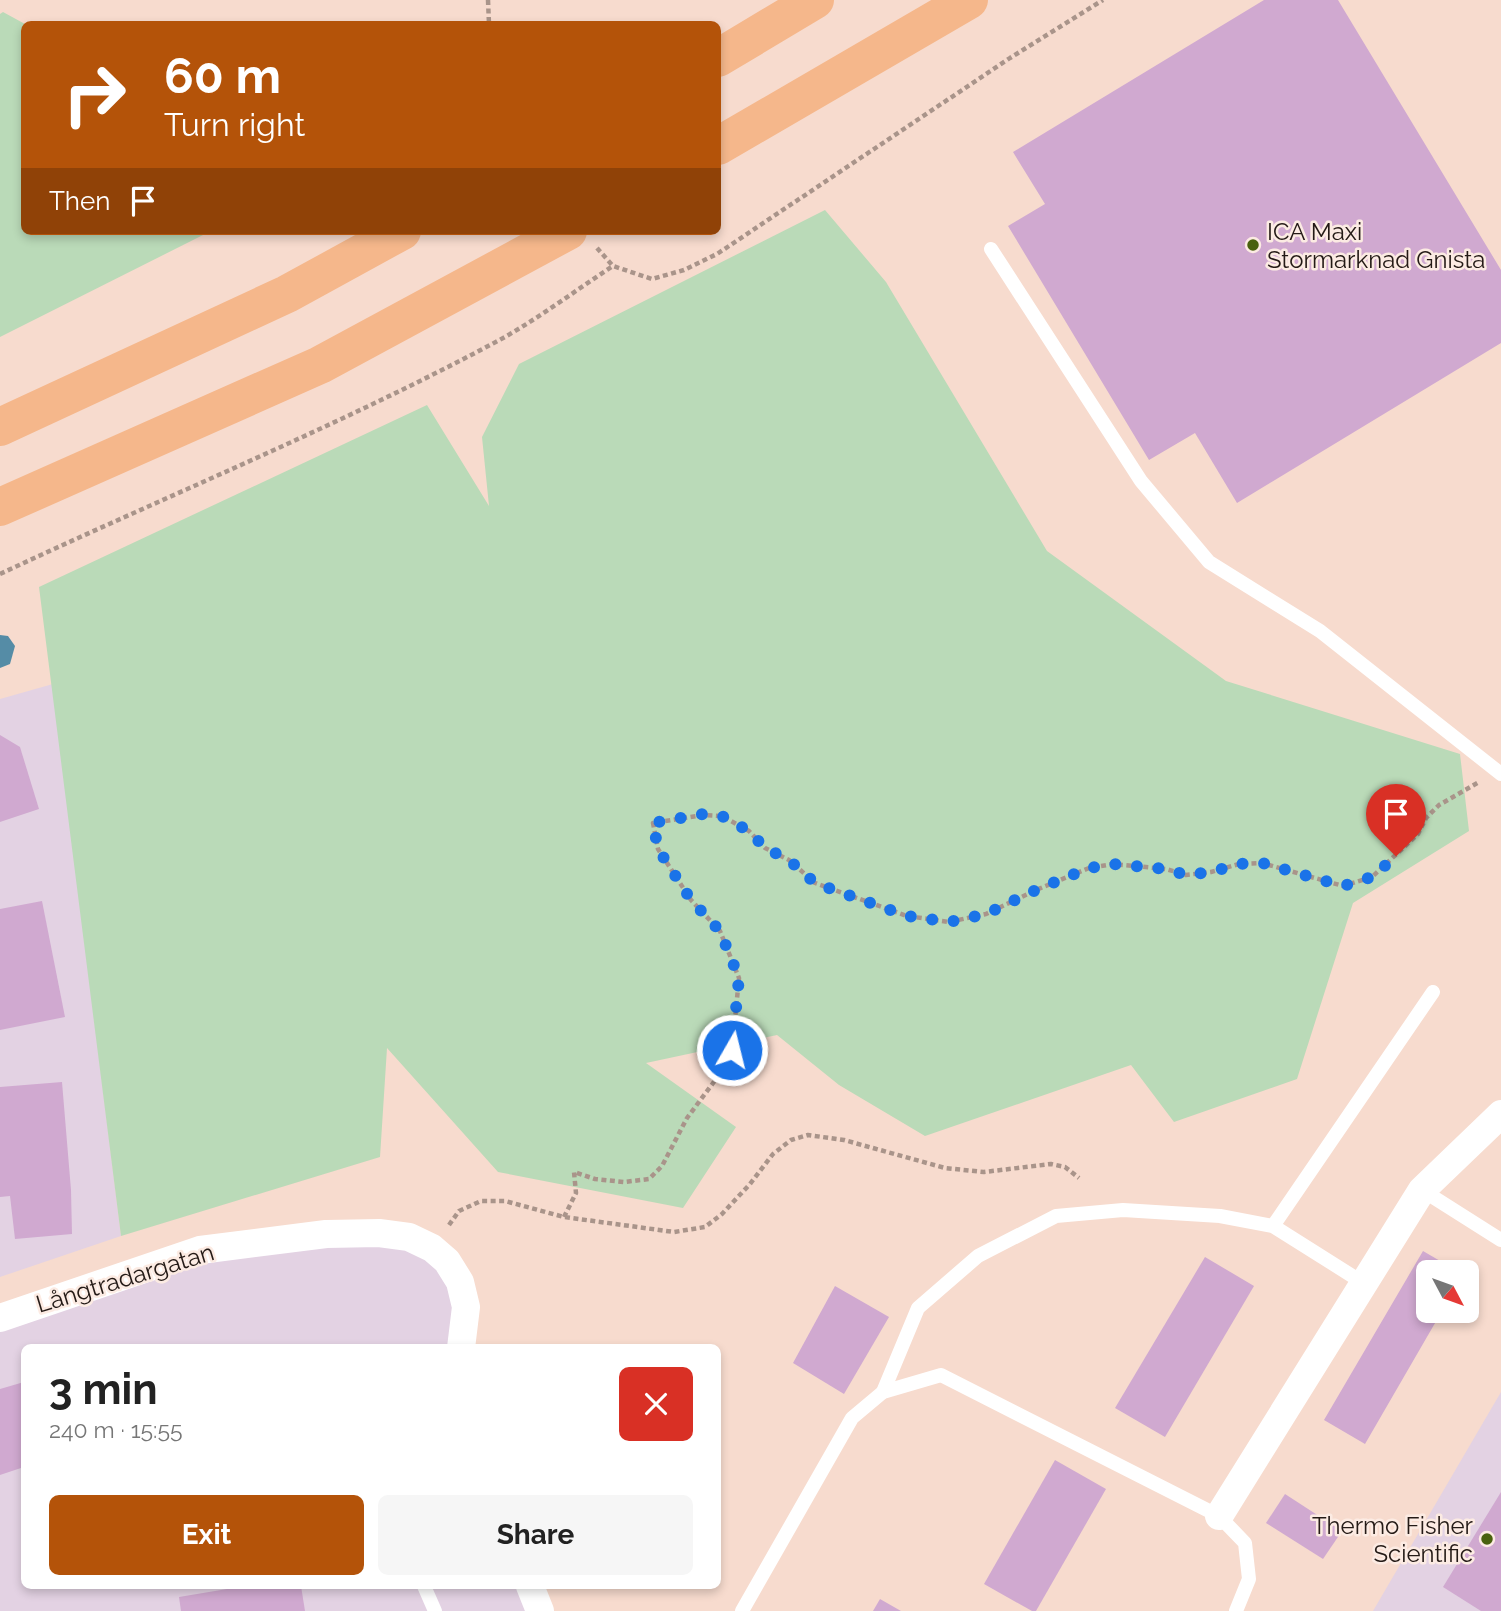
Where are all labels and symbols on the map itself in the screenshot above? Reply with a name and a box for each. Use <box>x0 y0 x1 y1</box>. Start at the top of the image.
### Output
place label: ICA Maxi Stormarknad Gnista <box>1267 217 1485 274</box>
marker: ICA Maxi Stormarknad Gnista <box>1245 237 1261 253</box>
pin <box>1366 784 1426 856</box>
position arrow <box>695 1013 769 1087</box>
street label: Långtradargatan <box>33 1237 217 1319</box>
north arrow <box>1416 1260 1479 1323</box>
place label: Thermo Fisher Scientific <box>1312 1511 1474 1568</box>
marker: Thermo Fisher Scientific <box>1479 1531 1495 1547</box>

